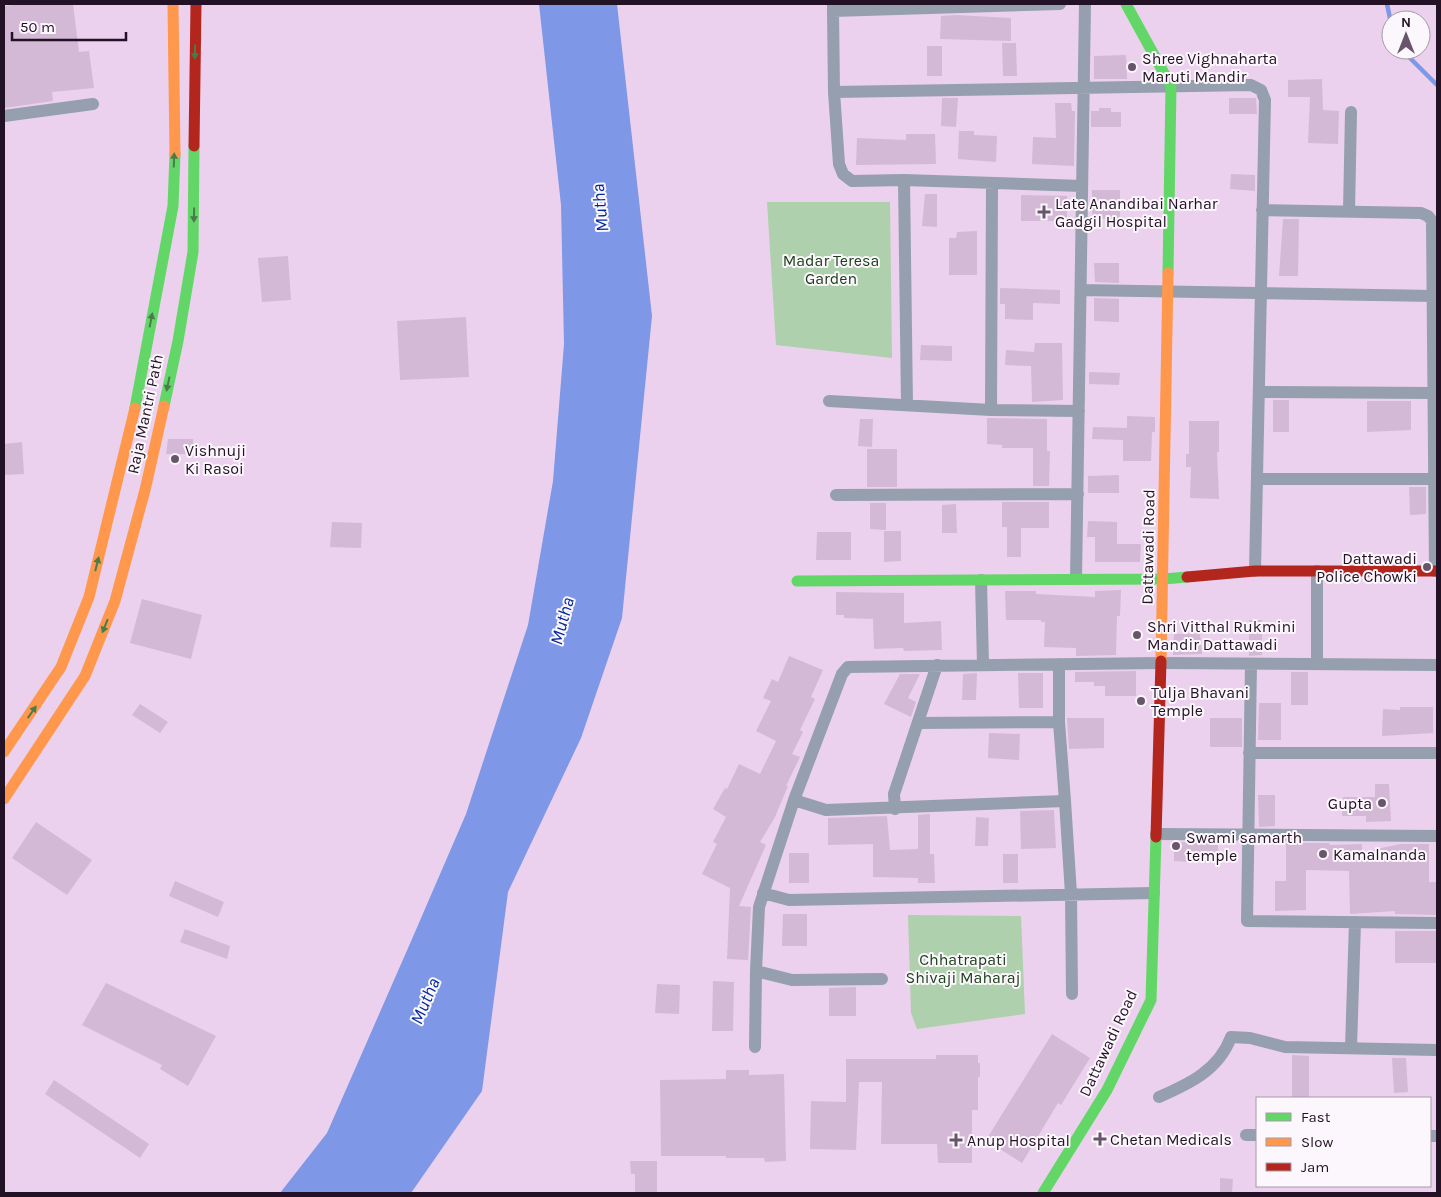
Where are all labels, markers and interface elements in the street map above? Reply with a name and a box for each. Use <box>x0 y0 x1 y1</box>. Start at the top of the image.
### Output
scale bar <box>12 10 126 42</box>
north arrow <box>1381 10 1431 60</box>
text: N <box>1401 14 1411 31</box>
text: 50 m <box>20 18 55 36</box>
one-way arrow <box>191 45 199 61</box>
place label: Shree Vighnaharta Maruti Mandir <box>1142 49 1277 86</box>
marker: Shree Vighnaharta Maruti Mandir <box>1126 61 1138 73</box>
one-way arrow <box>171 152 179 168</box>
water label: Mutha <box>587 183 613 233</box>
place label: Late Anandibai Narhar Gadgil Hospital <box>1055 194 1218 231</box>
marker: Late Anandibai Narhar Gadgil Hospital <box>1037 205 1051 219</box>
one-way arrow <box>189 207 197 223</box>
park label: Madar Teresa Garden <box>783 251 879 288</box>
one-way arrow <box>148 312 156 328</box>
street label: Raja Mantri Path <box>123 352 167 476</box>
one-way arrow <box>164 376 172 392</box>
place label: Vishnuji Ki Rasoi <box>185 441 246 478</box>
marker: Vishnuji Ki Rasoi <box>169 453 181 465</box>
street label: Dattawadi Road <box>1137 489 1159 605</box>
place label: Dattawadi Police Chowki <box>1316 549 1417 586</box>
one-way arrow <box>93 557 101 572</box>
marker: Dattawadi Police Chowki <box>1421 561 1433 573</box>
water label: Mutha <box>545 595 579 647</box>
place label: Shri Vitthal Rukmini Mandir Dattawadi <box>1147 617 1296 654</box>
one-way arrow <box>101 619 109 633</box>
marker: Shri Vitthal Rukmini Mandir Dattawadi <box>1131 629 1143 641</box>
place label: Tulja Bhavani Temple <box>1151 683 1249 720</box>
marker: Tulja Bhavani Temple <box>1135 695 1147 707</box>
one-way arrow <box>27 705 37 719</box>
place label: Gupta <box>1328 794 1372 813</box>
marker: Gupta <box>1376 797 1388 809</box>
place label: Swami samarth temple <box>1186 828 1302 865</box>
marker: Swami samarth temple <box>1170 840 1182 852</box>
place label: Kamalnanda <box>1333 845 1426 864</box>
marker: Kamalnanda <box>1317 848 1329 860</box>
park label: Chhatrapati Shivaji Maharaj <box>906 950 1020 987</box>
water label: Mutha <box>405 974 445 1028</box>
street label: Dattawadi Road <box>1075 987 1141 1099</box>
legend <box>1256 1097 1431 1187</box>
text: Fast <box>1301 1108 1331 1126</box>
place label: Chetan Medicals <box>1110 1130 1232 1149</box>
place label: Anup Hospital <box>967 1131 1070 1150</box>
marker: Anup Hospital <box>949 1133 963 1147</box>
marker: Chetan Medicals <box>1094 1133 1106 1145</box>
text: Slow <box>1301 1133 1333 1151</box>
text: Jam <box>1301 1158 1329 1176</box>

